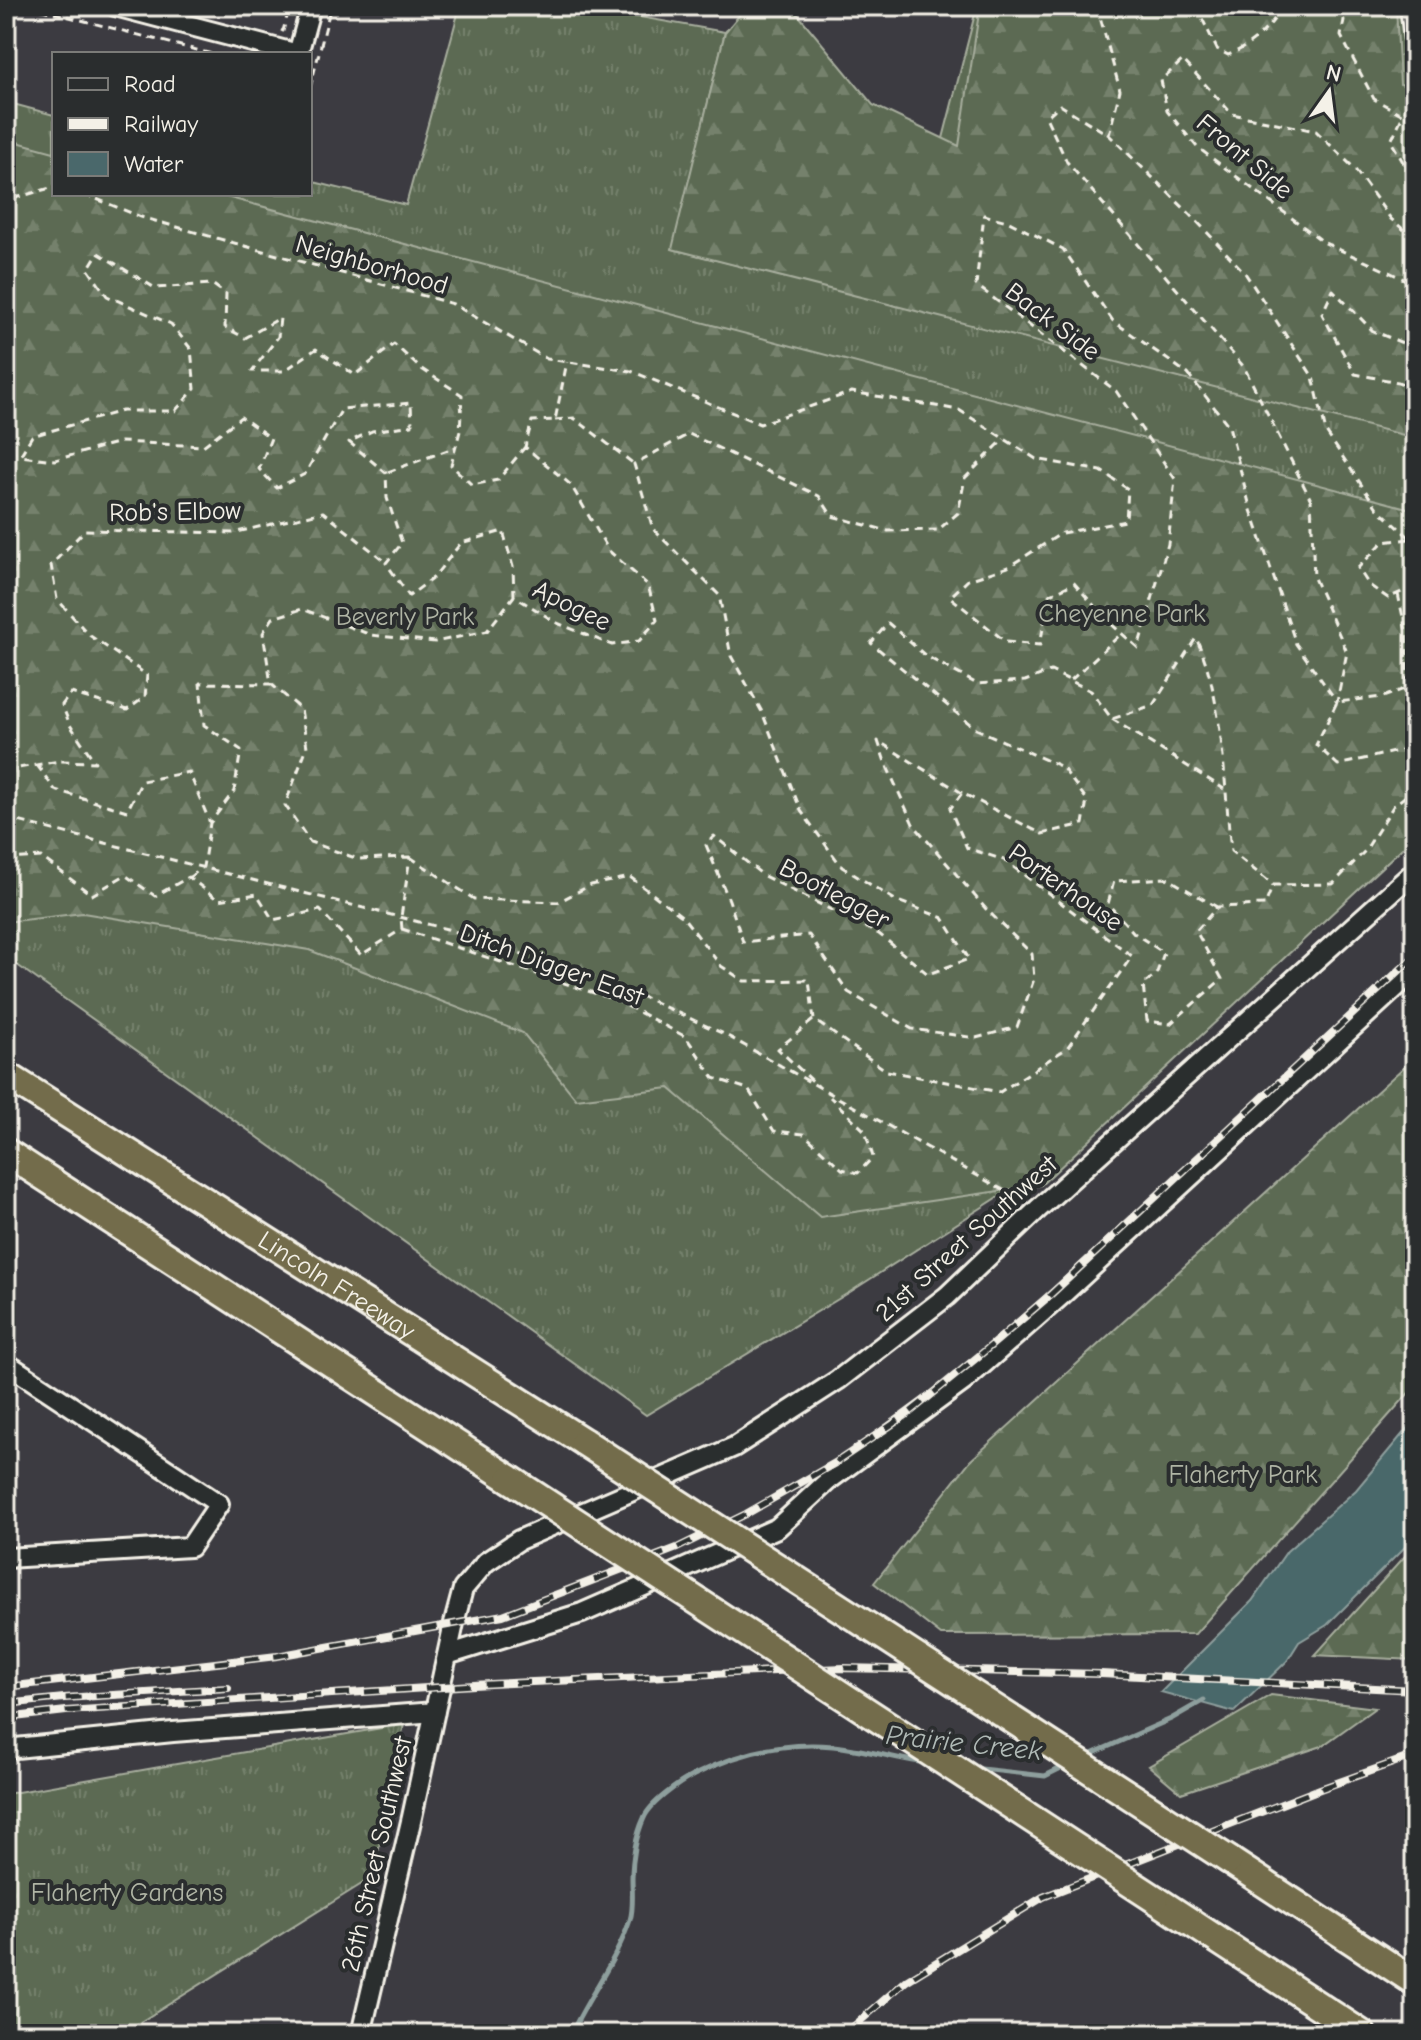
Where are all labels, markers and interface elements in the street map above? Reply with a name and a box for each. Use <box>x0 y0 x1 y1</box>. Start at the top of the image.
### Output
legend <box>52 52 312 196</box>
north arrow <box>1289 52 1369 132</box>
text: N <box>1323 59 1344 88</box>
text: Road <box>124 70 176 98</box>
street label: Front Side <box>1190 108 1299 206</box>
text: Railway <box>124 110 198 138</box>
text: Water <box>124 150 184 178</box>
street label: Neighborhood <box>292 229 451 301</box>
street label: Back Side <box>999 277 1106 367</box>
street label: Rob's Elbow <box>109 496 242 528</box>
street label: Apogee <box>528 574 615 637</box>
park label: Cheyenne Park <box>1038 599 1206 629</box>
park label: Beverly Park <box>336 602 475 632</box>
street label: Porterhouse <box>1003 838 1128 938</box>
street label: Bootlegger <box>774 852 895 936</box>
street label: Ditch Digger East <box>456 918 649 1013</box>
street label: 21st Street Southwest <box>870 1148 1065 1328</box>
street label: Lincoln Freeway <box>253 1225 420 1347</box>
park label: Flaherty Park <box>1169 1460 1318 1490</box>
water label: Prairie Creek <box>884 1719 1044 1767</box>
street label: 26th Street Southwest <box>335 1732 419 1975</box>
park label: Flaherty Gardens <box>31 1878 223 1908</box>

